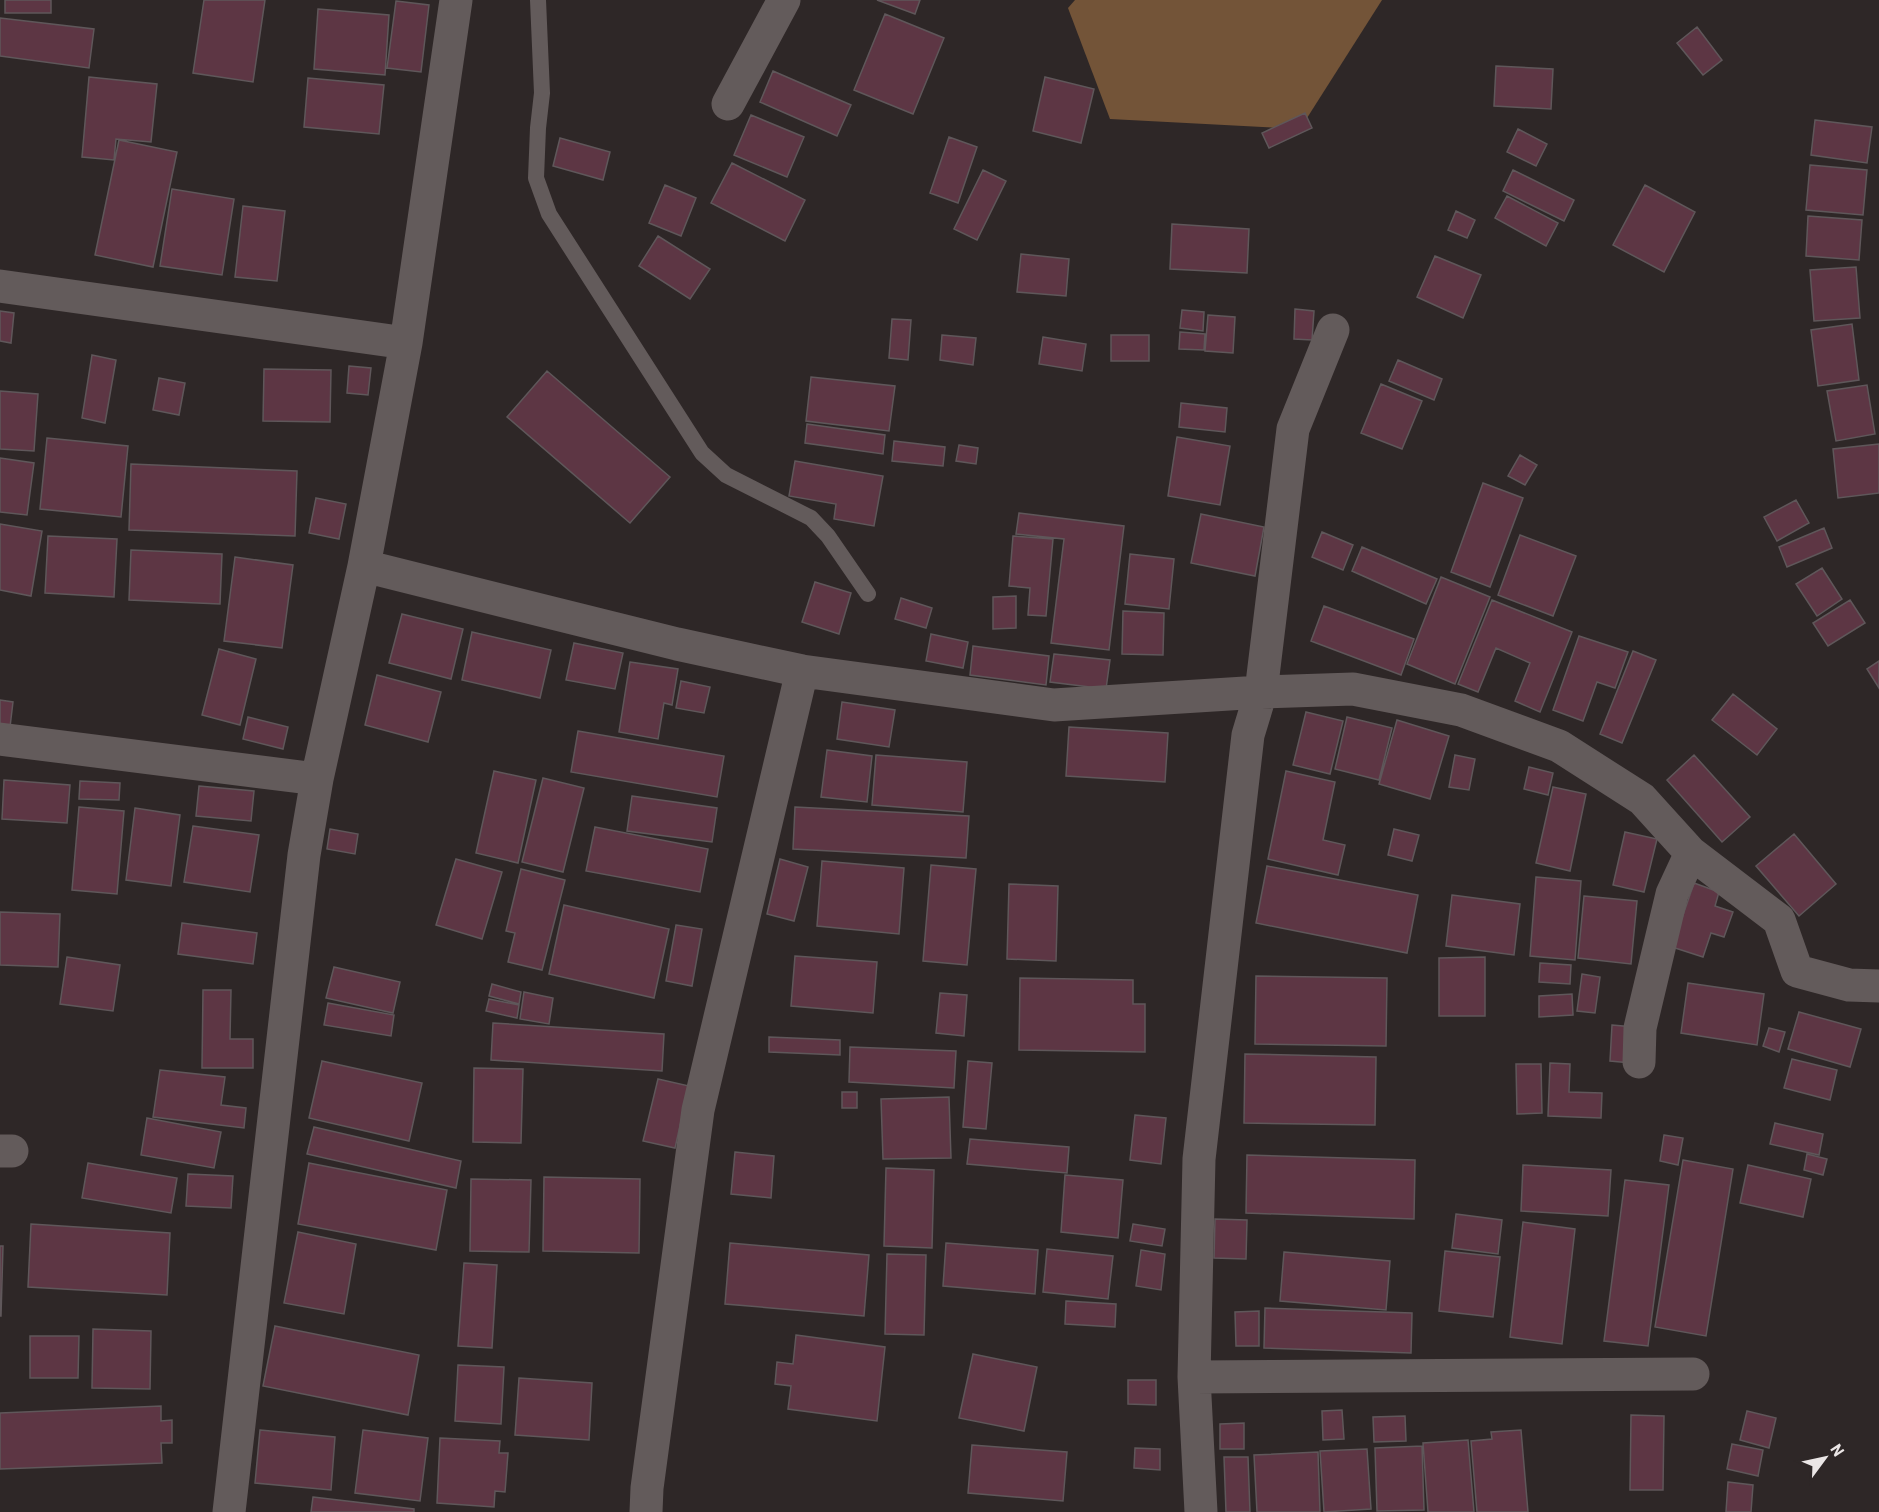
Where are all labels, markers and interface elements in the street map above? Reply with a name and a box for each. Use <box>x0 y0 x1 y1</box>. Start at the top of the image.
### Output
north arrow <box>1795 1428 1855 1488</box>
text: N <box>1827 1440 1849 1459</box>

